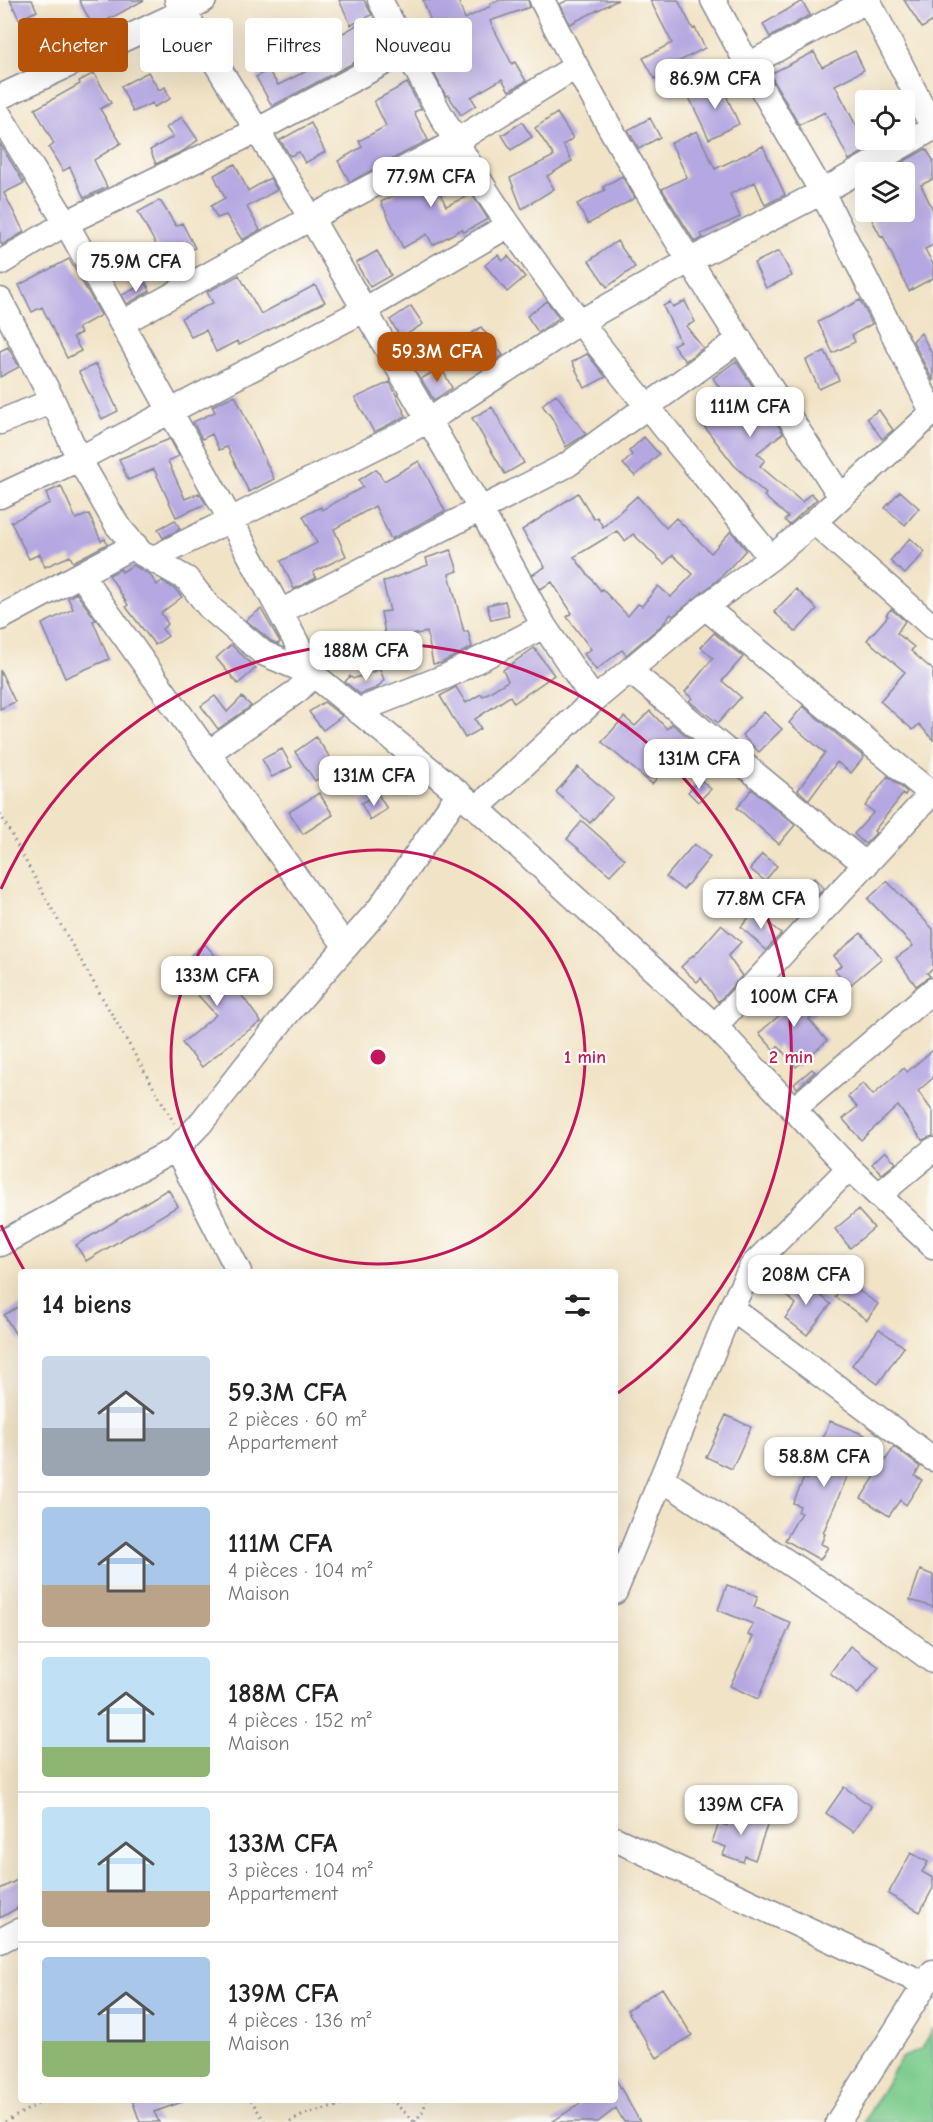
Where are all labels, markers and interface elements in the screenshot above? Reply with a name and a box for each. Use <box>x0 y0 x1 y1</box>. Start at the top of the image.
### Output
chip: Acheter <box>18 18 128 72</box>
chip: Louer <box>140 18 233 72</box>
chip: Filtres <box>245 18 342 72</box>
chip: Nouveau <box>354 18 472 72</box>
pin: 86.9M CFA <box>646 59 784 110</box>
text: 86.9M CFA <box>669 67 761 90</box>
map controls <box>855 90 915 222</box>
button: locate <box>855 90 915 150</box>
pin: 77.9M CFA <box>362 157 500 208</box>
button: layers <box>855 162 915 222</box>
text: 77.9M CFA <box>387 165 475 188</box>
pin: 75.9M CFA <box>67 242 205 293</box>
text: 75.9M CFA <box>91 250 181 273</box>
pin: 59.3M CFA <box>368 332 506 383</box>
text: 59.3M CFA <box>391 340 483 363</box>
pin: 111M CFA <box>688 387 812 438</box>
text: 111M CFA <box>710 395 790 418</box>
pin: 188M CFA <box>304 631 428 682</box>
text: 188M CFA <box>324 639 408 662</box>
pin: 131M CFA <box>637 739 761 790</box>
text: 131M CFA <box>658 747 740 770</box>
pin: 131M CFA <box>312 756 436 807</box>
text: 131M CFA <box>333 764 415 787</box>
pin: 77.8M CFA <box>692 879 830 930</box>
text: 77.8M CFA <box>717 887 805 910</box>
pin: 133M CFA <box>155 956 279 1007</box>
text: 133M CFA <box>175 964 259 987</box>
pin: 100M CFA <box>732 977 856 1028</box>
text: 100M CFA <box>750 985 838 1008</box>
centre of rings <box>368 1047 388 1067</box>
text: 1 min <box>564 1047 606 1068</box>
text: 2 min <box>769 1047 813 1068</box>
pin: 208M CFA <box>744 1255 868 1306</box>
text: 208M CFA <box>762 1263 850 1286</box>
icon: filters <box>561 1289 594 1322</box>
text: 14 biens <box>42 1290 131 1320</box>
text: 59.3M CFA <box>228 1378 347 1408</box>
icon: home <box>90 1380 162 1452</box>
text: 2 pièces · 60 m² <box>228 1408 366 1431</box>
text: Appartement <box>228 1431 338 1454</box>
pin: 58.8M CFA <box>755 1437 893 1488</box>
text: 58.8M CFA <box>778 1445 870 1468</box>
text: 111M CFA <box>228 1529 332 1559</box>
icon: home <box>90 1531 162 1603</box>
text: 4 pièces · 104 m² <box>228 1559 372 1582</box>
text: Maison <box>228 1582 290 1605</box>
text: 188M CFA <box>228 1679 338 1709</box>
icon: home <box>90 1681 162 1753</box>
text: 4 pièces · 152 m² <box>228 1709 372 1732</box>
text: Maison <box>228 1732 290 1755</box>
pin: 139M CFA <box>679 1785 803 1836</box>
text: 139M CFA <box>699 1793 783 1816</box>
text: 133M CFA <box>228 1829 337 1859</box>
icon: home <box>90 1831 162 1903</box>
text: 3 pièces · 104 m² <box>228 1859 373 1882</box>
text: Appartement <box>228 1882 338 1905</box>
text: 139M CFA <box>228 1979 338 2009</box>
icon: home <box>90 1981 162 2053</box>
text: 4 pièces · 136 m² <box>228 2009 371 2032</box>
text: Maison <box>228 2032 290 2055</box>

